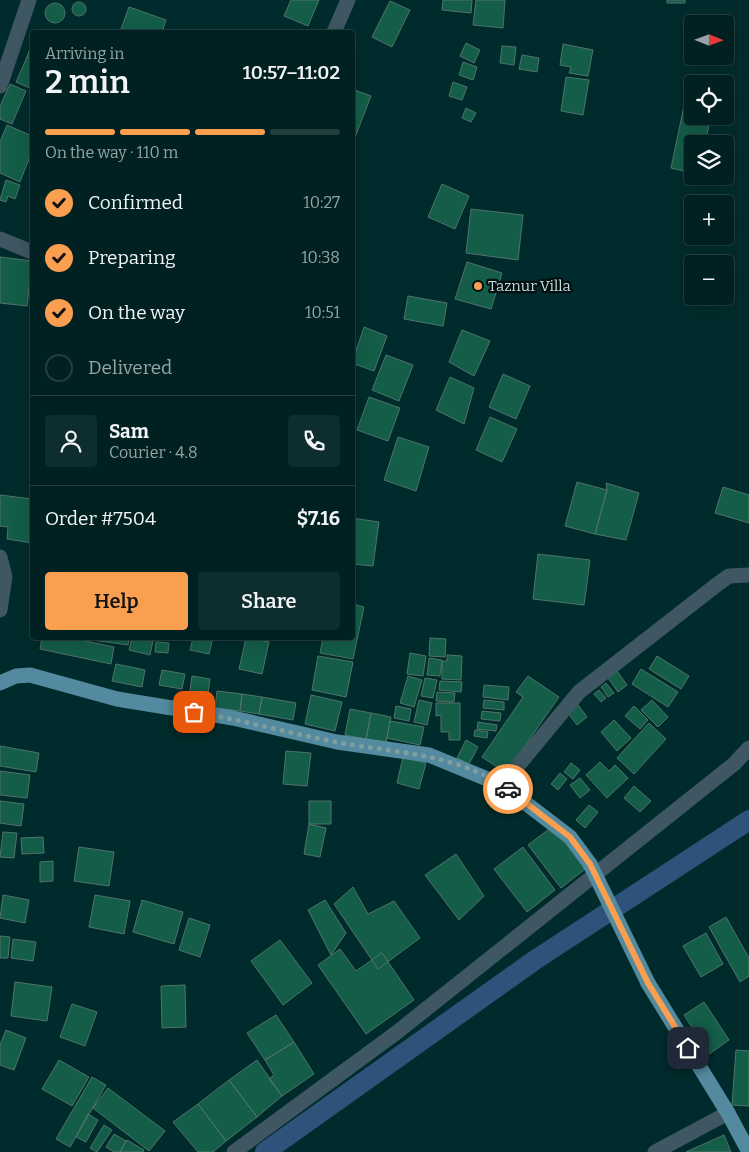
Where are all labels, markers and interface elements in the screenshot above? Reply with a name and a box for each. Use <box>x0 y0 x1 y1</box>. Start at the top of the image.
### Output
north arrow <box>684 15 734 65</box>
map controls <box>684 15 734 305</box>
text: Arriving in <box>45 44 124 63</box>
text: 10:57–11:02 <box>243 61 340 84</box>
text: 2 min <box>45 63 130 101</box>
button: locate <box>684 75 734 125</box>
button: layers <box>684 135 734 185</box>
text: On the way · 110 m <box>45 143 178 162</box>
icon: check <box>45 189 73 217</box>
text: Confirmed <box>88 191 183 214</box>
text: 10:27 <box>303 193 340 212</box>
button: + <box>684 195 734 245</box>
icon: check <box>45 244 73 272</box>
text: Preparing <box>88 246 176 269</box>
text: 10:38 <box>301 248 340 267</box>
button: − <box>684 255 734 305</box>
place label: Taznur Villa <box>488 277 571 295</box>
marker: Taznur Villa <box>472 280 484 292</box>
icon: check <box>45 299 73 327</box>
text: On the way <box>88 301 185 324</box>
text: 10:51 <box>305 303 340 322</box>
text: Delivered <box>88 356 172 379</box>
button: person <box>45 415 97 467</box>
button: phone <box>288 415 340 467</box>
text: Sam <box>109 420 149 443</box>
text: Courier · 4.8 <box>109 443 198 462</box>
text: Order #7504 <box>45 507 156 530</box>
text: $7.16 <box>297 507 340 530</box>
button: Help <box>45 572 188 630</box>
button: Share <box>198 572 340 630</box>
pin <box>173 691 215 733</box>
icon: bag <box>180 698 208 726</box>
courier <box>483 764 533 814</box>
icon: car <box>494 775 522 803</box>
pin <box>667 1027 709 1069</box>
icon: home <box>674 1034 702 1062</box>

